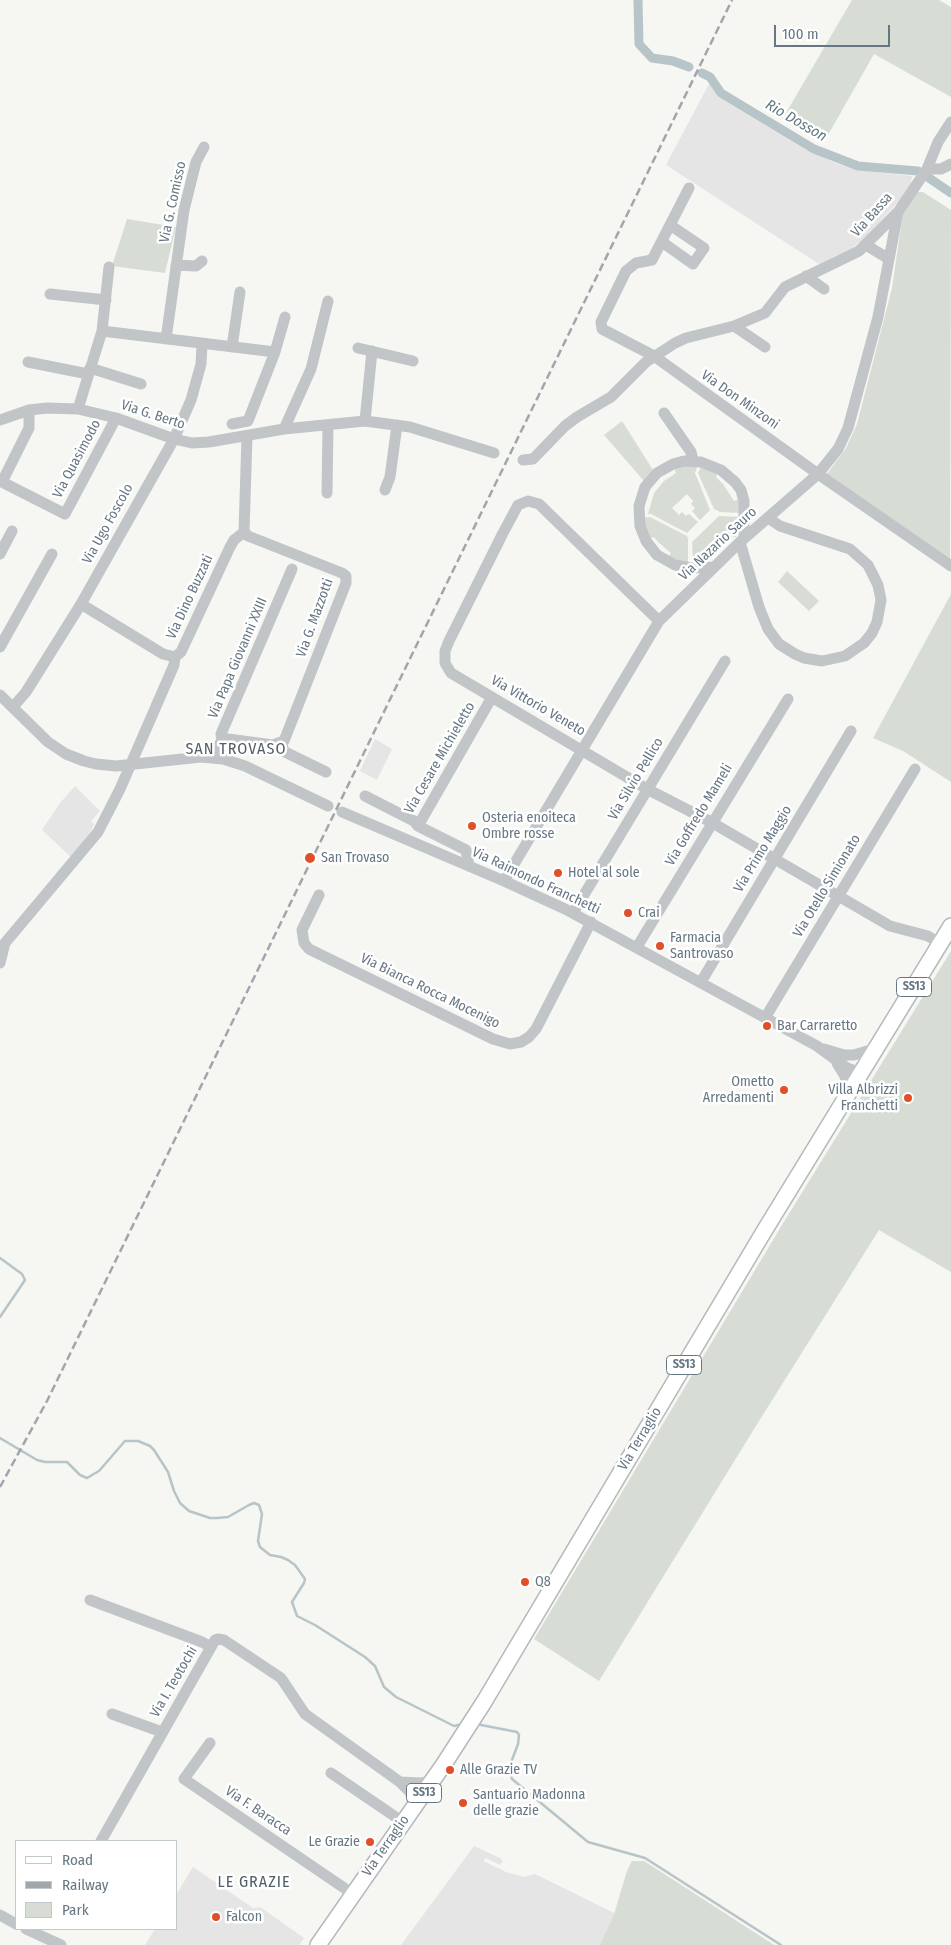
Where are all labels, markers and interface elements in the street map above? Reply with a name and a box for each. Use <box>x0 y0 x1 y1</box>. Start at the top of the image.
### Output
scale bar <box>776 15 892 47</box>
text: 100 m <box>782 25 819 43</box>
water label: Rio Dosson <box>762 96 830 146</box>
street label: Via G. Comisso <box>156 160 190 244</box>
street label: Via Bassa <box>848 189 896 241</box>
street label: Via Don Minzoni <box>698 367 782 433</box>
street label: Via G. Berto <box>119 397 187 433</box>
street label: Via Quasimodo <box>49 417 105 501</box>
street label: Via Ugo Foscolo <box>79 481 137 567</box>
street label: Via Nazario Sauro <box>676 504 760 584</box>
street label: Via Dino Buzzati <box>163 552 217 642</box>
street label: Via G. Mazzotti <box>293 576 337 660</box>
street label: Via Papa Giovanni XXIII <box>205 595 271 721</box>
street label: Via Vittorio Veneto <box>488 672 588 740</box>
street label: Via Cesare Michieletto <box>401 699 479 817</box>
street label: Via Silvio Pellico <box>605 735 667 823</box>
district label: SAN TROVASO <box>184 740 288 760</box>
street label: Via Goffredo Mameli <box>662 761 736 869</box>
street label: Via Primo Maggio <box>730 802 796 896</box>
place label: Osteria enoiteca Ombre rosse <box>482 810 576 842</box>
marker: Osteria enoiteca Ombre rosse <box>466 820 478 832</box>
street label: Via Otello Simionato <box>790 832 864 940</box>
street label: Via Raimondo Franchetti <box>469 844 603 918</box>
place label: San Trovaso <box>321 850 389 866</box>
marker: San Trovaso <box>303 851 317 865</box>
place label: Hotel al sole <box>568 865 640 881</box>
marker: Hotel al sole <box>552 867 564 879</box>
place label: Crai <box>638 905 660 921</box>
marker: Crai <box>622 907 634 919</box>
place label: Farmacia Santrovaso <box>670 930 734 962</box>
marker: Farmacia Santrovaso <box>654 940 666 952</box>
street label: Via Bianca Rocca Mocenigo <box>357 950 503 1032</box>
road number: SS13 <box>896 978 932 996</box>
place label: Bar Carraretto <box>777 1018 857 1034</box>
marker: Bar Carraretto <box>761 1020 773 1032</box>
place label: Ometto Arredamenti <box>703 1074 774 1106</box>
place label: Villa Albrizzi Franchetti <box>828 1082 898 1114</box>
marker: Ometto Arredamenti <box>778 1084 790 1096</box>
marker: Villa Albrizzi Franchetti <box>902 1092 914 1104</box>
road number: SS13 <box>666 1356 702 1374</box>
street label: Via Terraglio <box>615 1404 665 1474</box>
place label: Q8 <box>535 1574 551 1590</box>
marker: Q8 <box>519 1576 531 1588</box>
street label: Via I. Teotochi <box>147 1643 201 1721</box>
place label: Alle Grazie TV <box>460 1762 537 1778</box>
marker: Alle Grazie TV <box>444 1764 456 1776</box>
street label: Via F. Baracca <box>222 1783 294 1839</box>
road number: SS13 <box>406 1784 442 1802</box>
place label: Santuario Madonna delle grazie <box>473 1787 585 1820</box>
marker: Santuario Madonna delle grazie <box>457 1797 469 1809</box>
street label: Via Terraglio <box>359 1812 413 1880</box>
place label: Le Grazie <box>309 1834 360 1850</box>
marker: Le Grazie <box>364 1836 376 1848</box>
legend <box>15 1840 178 1930</box>
text: Road <box>62 1851 93 1869</box>
district label: LE GRAZIE <box>216 1873 292 1893</box>
text: Railway <box>62 1876 109 1894</box>
text: Park <box>62 1901 89 1919</box>
place label: Falcon <box>226 1909 262 1925</box>
marker: Falcon <box>210 1911 222 1923</box>

